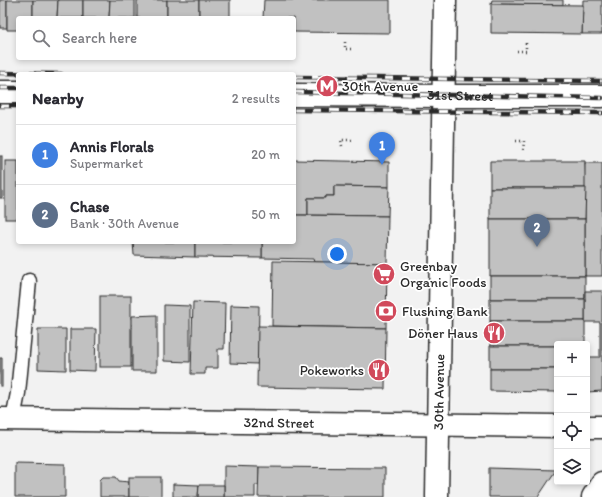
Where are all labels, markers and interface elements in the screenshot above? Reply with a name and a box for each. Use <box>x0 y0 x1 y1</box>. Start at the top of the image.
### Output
search box <box>16 16 296 60</box>
icon: search <box>30 27 52 49</box>
text: Search here <box>62 29 137 47</box>
metro station icon: 30th Avenue <box>314 73 340 99</box>
place label: 30th Avenue <box>342 78 418 95</box>
street label: 31st Street <box>427 87 493 105</box>
text: Nearby <box>32 88 84 108</box>
text: 2 results <box>232 91 280 106</box>
pin: 1 <box>369 132 395 165</box>
text: Annis Florals <box>70 138 154 156</box>
text: 1 <box>42 147 48 162</box>
text: 20 m <box>251 147 280 162</box>
text: Supermarket <box>70 156 143 171</box>
text: Chase <box>70 198 109 216</box>
text: 2 <box>42 207 48 222</box>
text: 50 m <box>251 207 280 222</box>
pin: 2 <box>524 214 550 247</box>
text: Bank · 30th Avenue <box>70 216 179 231</box>
your location <box>327 244 347 264</box>
place label: Greenbay Organic Foods <box>400 258 487 291</box>
supermarket icon: Greenbay Organic Foods <box>371 261 397 287</box>
bank icon: Flushing Bank <box>373 298 399 324</box>
place label: Flushing Bank <box>402 303 489 320</box>
restaurant icon: Döner Haus <box>481 320 507 346</box>
place label: Döner Haus <box>408 325 478 342</box>
map controls <box>554 341 590 485</box>
button: + <box>554 341 590 377</box>
street label: 30th Avenue <box>430 353 448 430</box>
restaurant icon: Pokeworks <box>366 357 392 383</box>
place label: Pokeworks <box>300 362 364 379</box>
button: − <box>554 377 590 413</box>
button: locate <box>554 413 590 449</box>
street label: 32nd Street <box>243 414 315 432</box>
button: layers <box>554 449 590 485</box>

